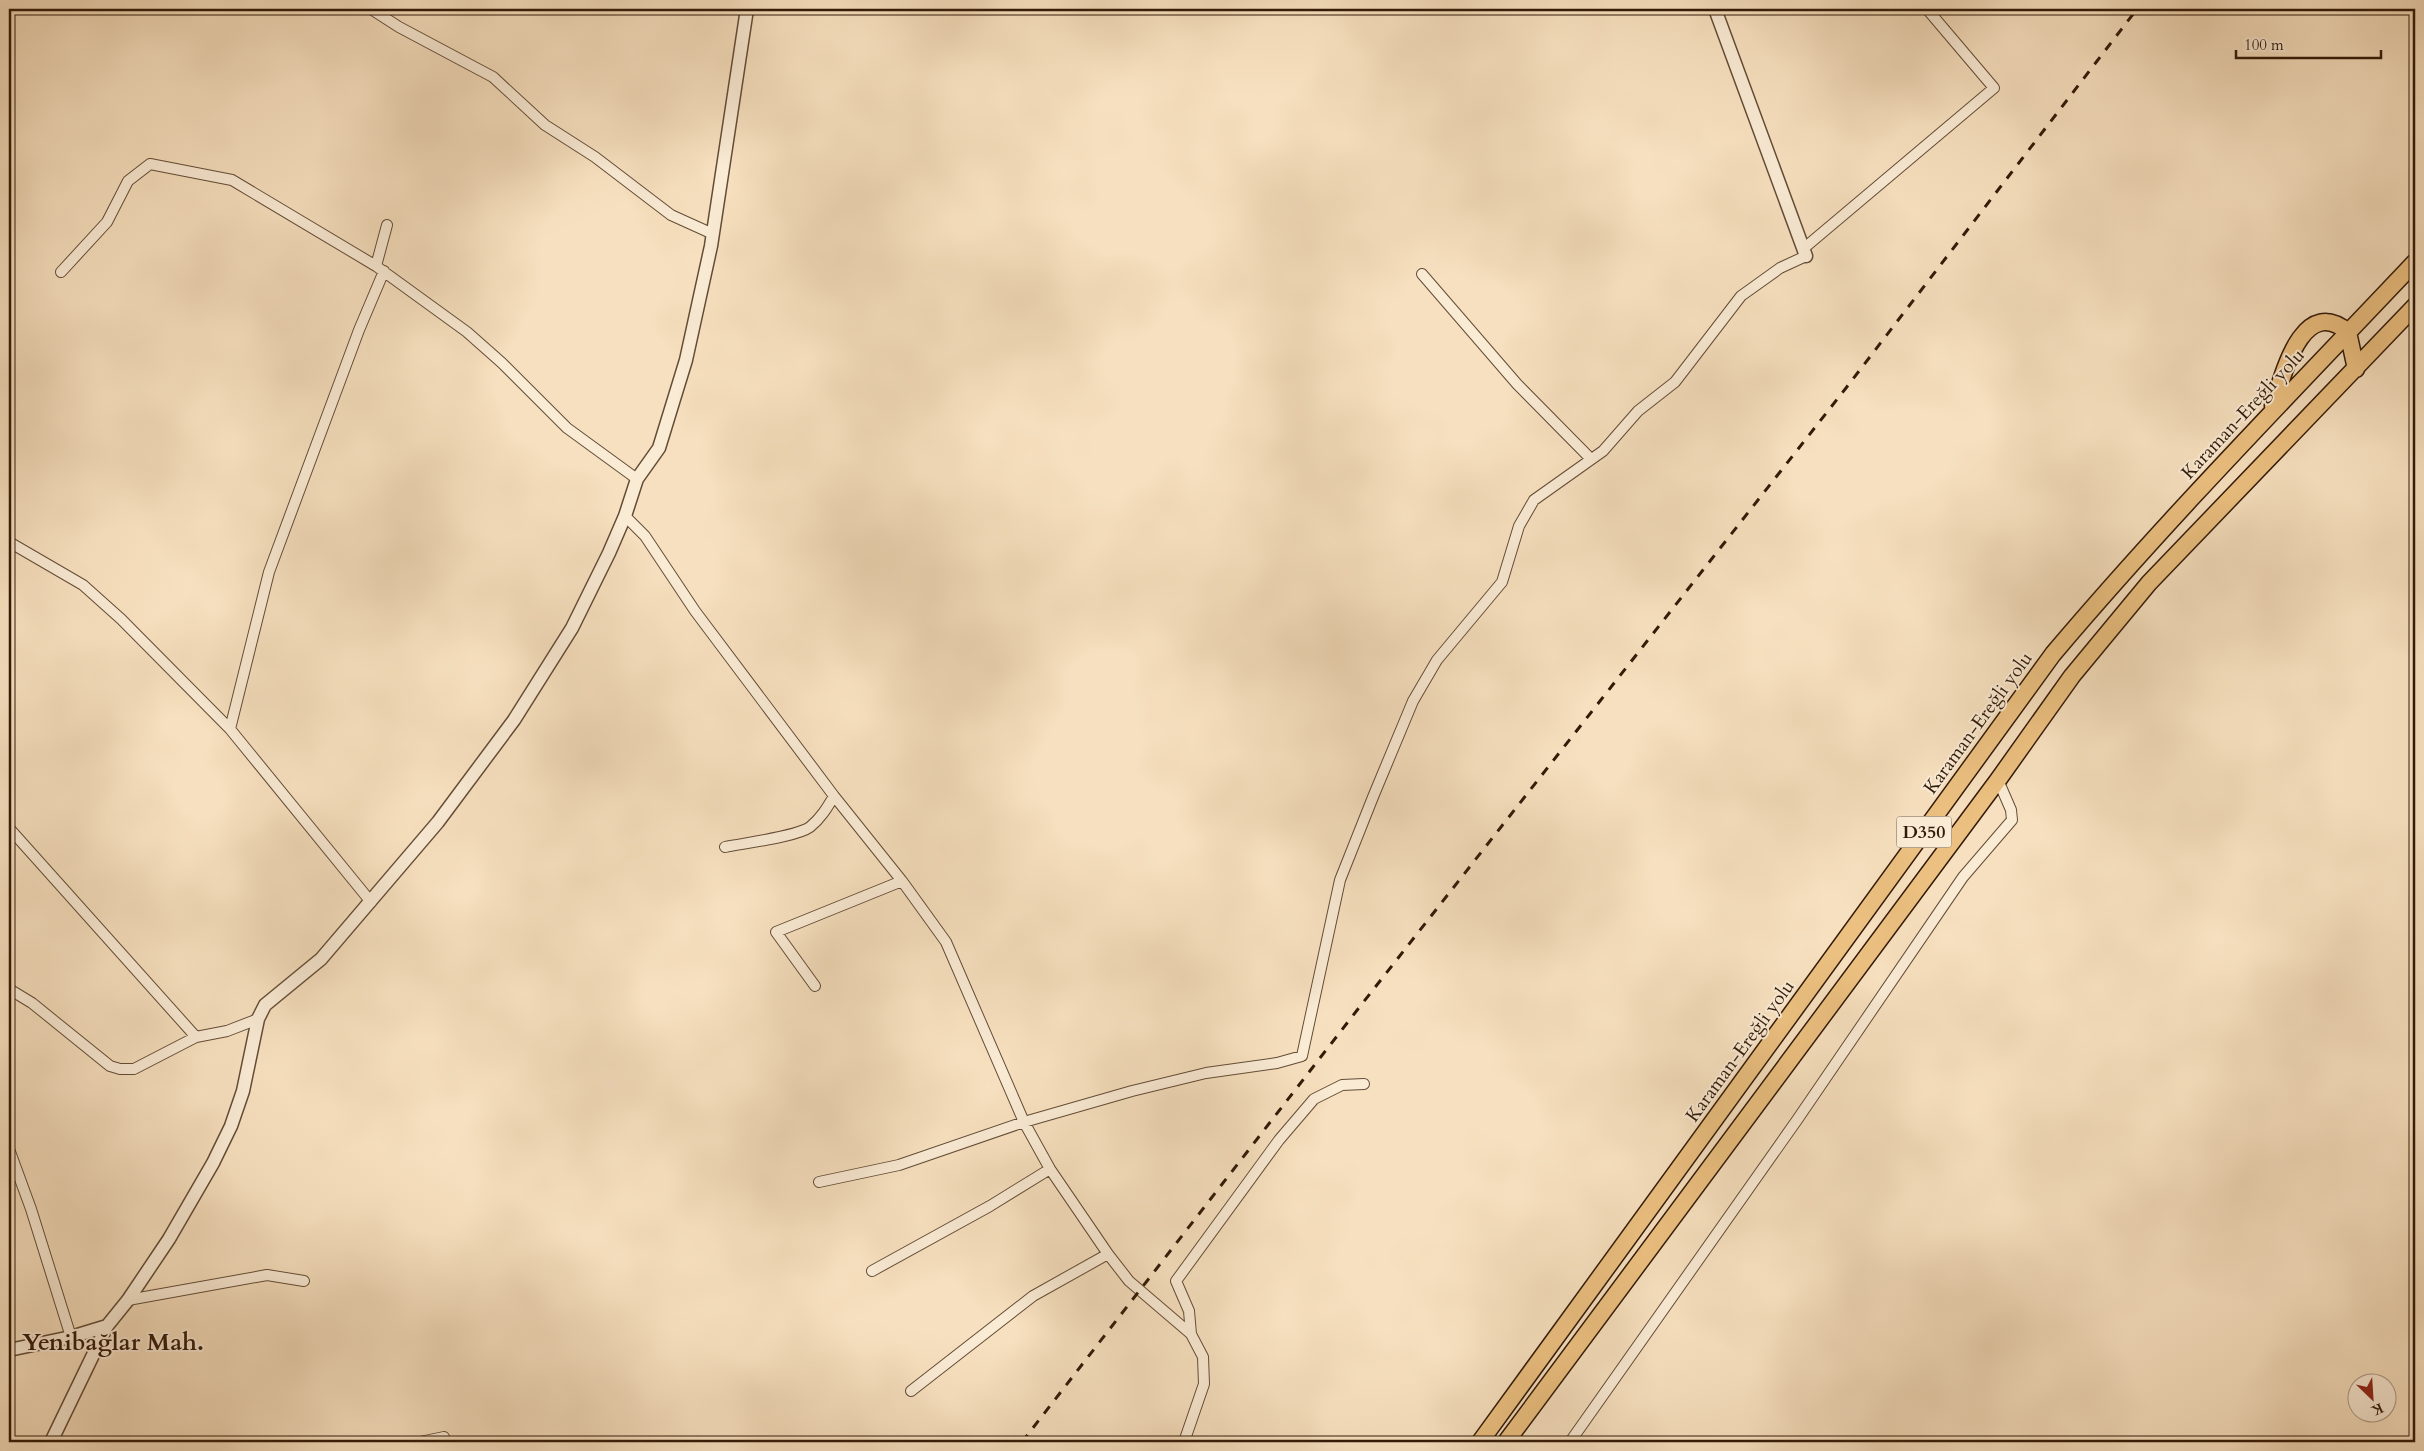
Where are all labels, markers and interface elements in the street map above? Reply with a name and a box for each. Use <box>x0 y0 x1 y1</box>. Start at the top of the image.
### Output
scale bar <box>2236 28 2382 60</box>
text: 100 m <box>2244 35 2284 55</box>
street label: Karaman-Ereğli yolu <box>2176 343 2310 485</box>
street label: Karaman-Ereğli yolu <box>1918 647 2038 799</box>
road number: D350 <box>1896 816 1952 848</box>
street label: Karaman-Ereğli yolu <box>1680 975 1800 1127</box>
district label: Yenibağlar Mah. <box>22 1326 204 1359</box>
north arrow <box>2346 1374 2396 1424</box>
text: K <box>2368 1398 2386 1421</box>

